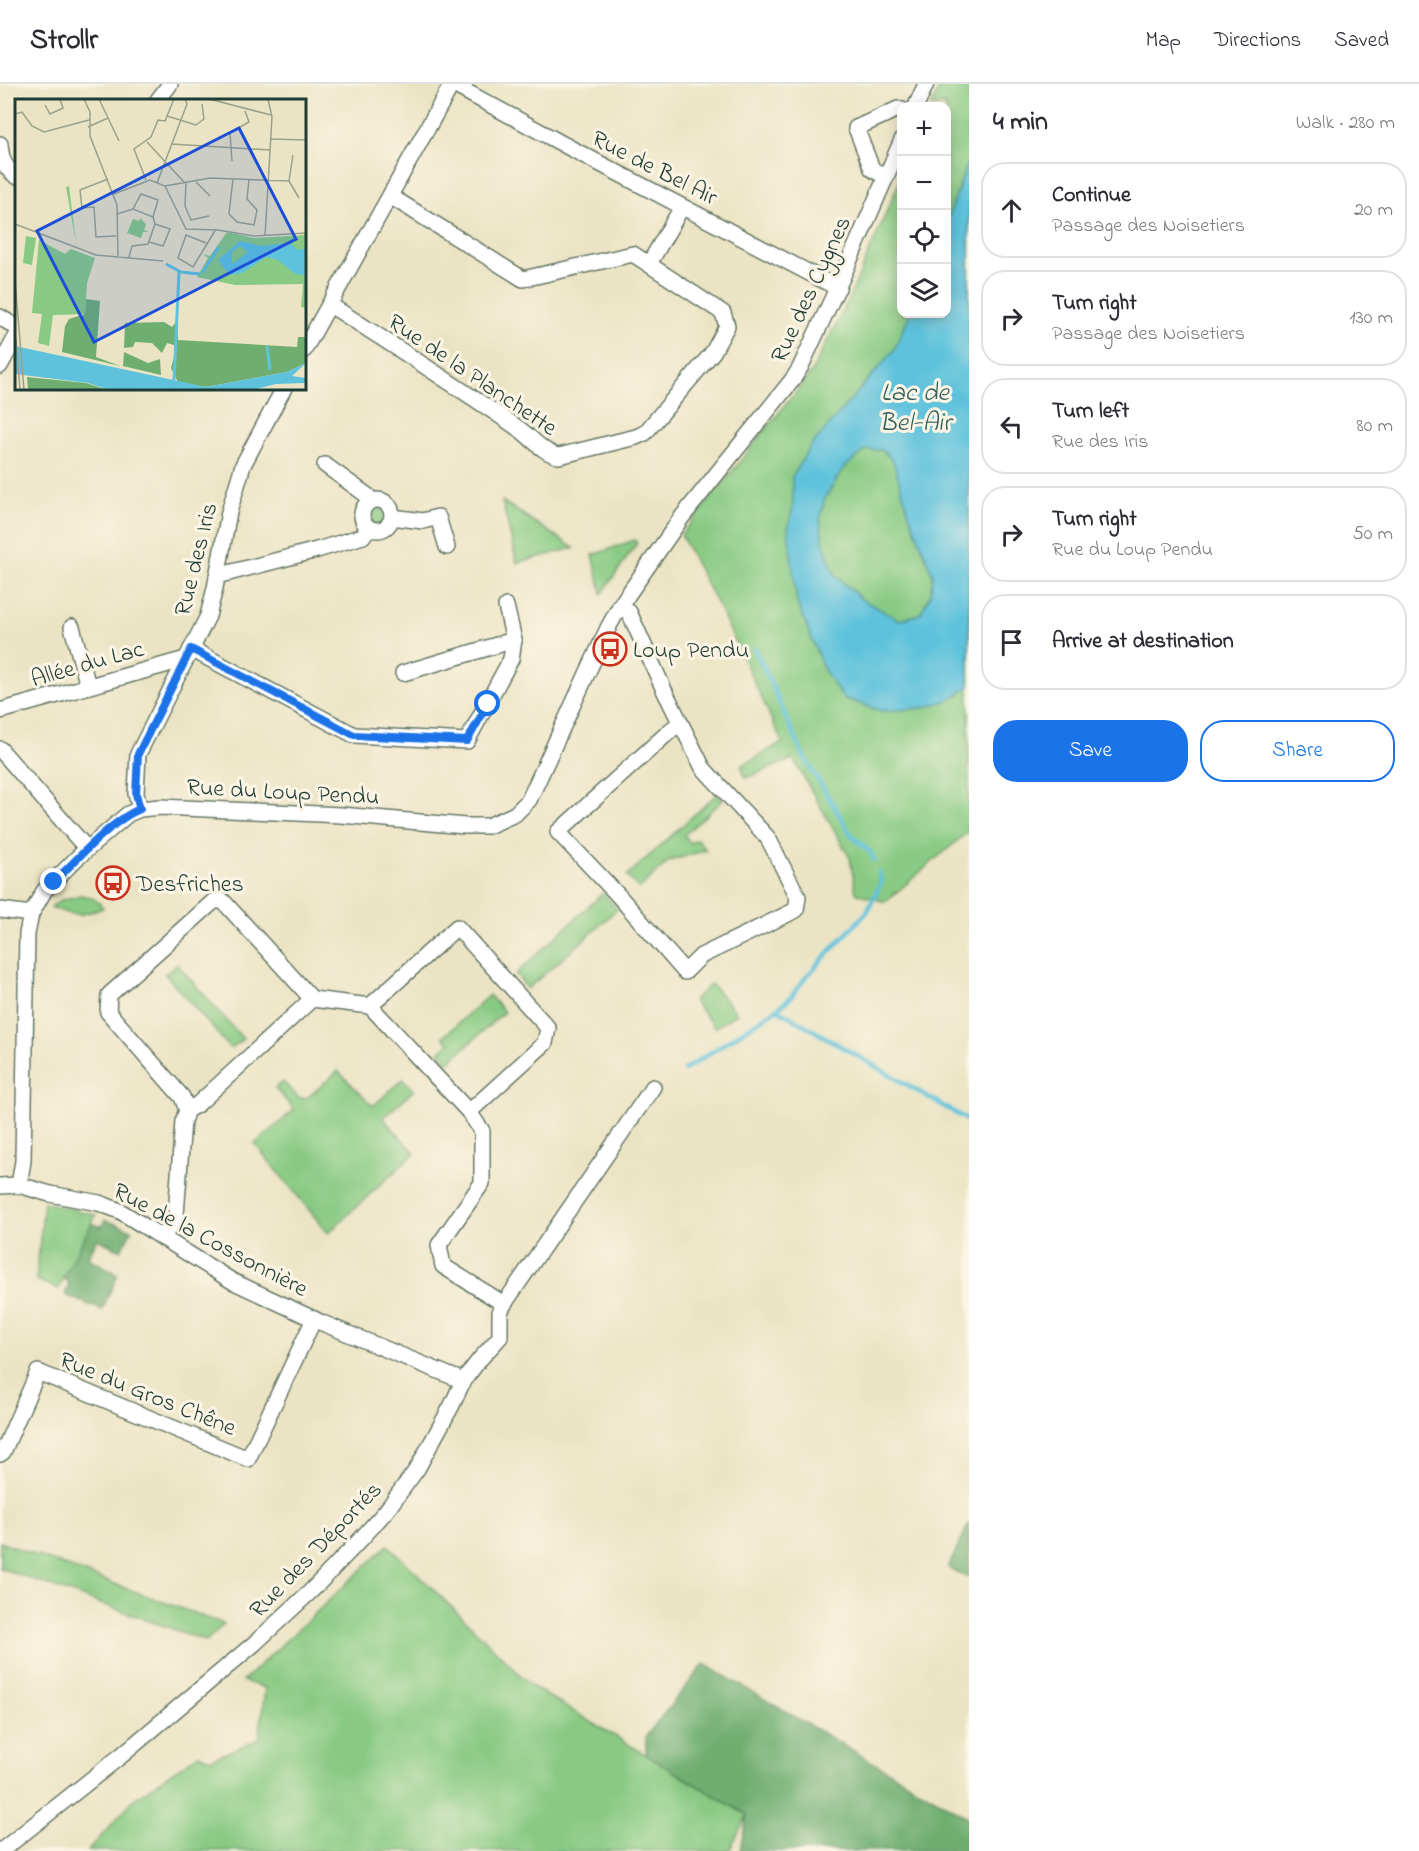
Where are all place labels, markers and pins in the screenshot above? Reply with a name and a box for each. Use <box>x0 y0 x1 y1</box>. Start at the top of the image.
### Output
bus stop icon: Loup Pendu <box>592 631 628 667</box>
place label: Loup Pendu <box>633 634 749 669</box>
bus stop icon: Desfriches <box>95 865 131 901</box>
place label: Desfriches <box>135 868 244 903</box>

